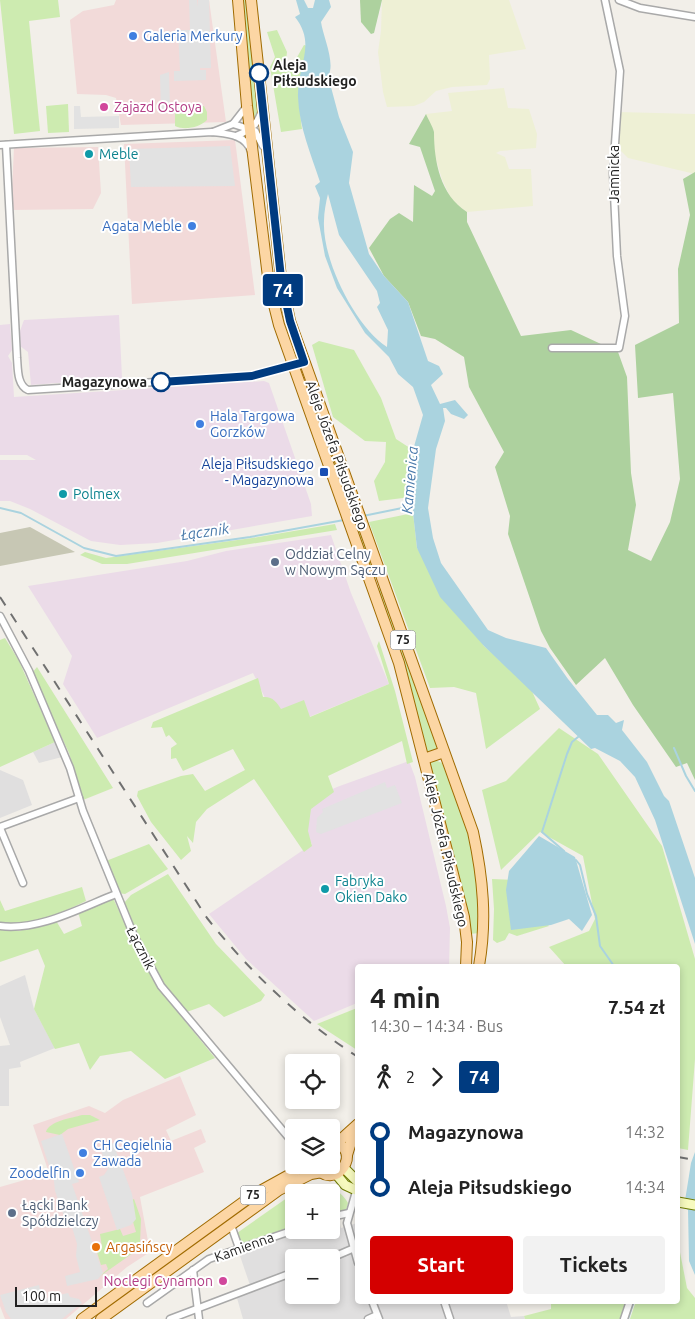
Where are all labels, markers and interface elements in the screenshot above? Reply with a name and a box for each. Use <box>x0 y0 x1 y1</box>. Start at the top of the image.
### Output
place label: Galeria Merkury <box>143 28 243 44</box>
marker: Galeria Merkury <box>127 30 139 42</box>
place label: Aleja Piłsudskiego <box>273 57 357 89</box>
marker: Aleja Piłsudskiego <box>249 63 269 83</box>
place label: Zajazd Ostoya <box>114 99 202 115</box>
marker: Zajazd Ostoya <box>98 101 110 113</box>
street label: Jamnicka <box>606 145 622 203</box>
place label: Meble <box>99 146 138 162</box>
marker: Meble <box>83 148 95 160</box>
place label: Agata Meble <box>102 218 182 234</box>
marker: Agata Meble <box>186 220 198 232</box>
line badge: 74 <box>260 274 306 306</box>
text: 74 <box>273 280 293 300</box>
marker: Magazynowa <box>151 372 171 392</box>
place label: Magazynowa <box>62 374 147 390</box>
street label: Aleje Józefa Piłsudskiego <box>302 378 372 532</box>
place label: Hala Targowa Gorzków <box>210 408 295 440</box>
marker: Hala Targowa Gorzków <box>194 418 206 430</box>
water label: Kamienica <box>398 445 421 514</box>
place label: Aleja Piłsudskiego - Magazynowa <box>201 456 314 488</box>
marker: Aleja Piłsudskiego - Magazynowa <box>318 466 330 478</box>
place label: Polmex <box>73 486 120 502</box>
marker: Polmex <box>57 488 69 500</box>
water label: Łącznik <box>179 520 231 543</box>
place label: Oddział Celny w Nowym Sączu <box>285 546 386 578</box>
marker: Oddział Celny w Nowym Sączu <box>269 556 281 568</box>
road number: 75 <box>390 630 416 650</box>
street label: Aleje Józefa Piłsudskiego <box>420 771 472 929</box>
place label: Fabryka Okien Dako <box>335 873 407 905</box>
marker: Fabryka Okien Dako <box>319 883 331 895</box>
street label: Łącznik <box>123 924 159 972</box>
text: 4 min <box>370 982 441 1013</box>
text: 7.54 zł <box>608 996 665 1018</box>
text: 14:30 – 14:34 · Bus <box>370 1017 503 1035</box>
map controls <box>285 1054 340 1304</box>
button: locate <box>285 1054 340 1109</box>
icon: walk <box>370 1063 398 1091</box>
icon: forward <box>423 1063 451 1091</box>
text: 74 <box>469 1067 489 1087</box>
text: 2 <box>406 1068 415 1086</box>
button: layers <box>285 1119 340 1174</box>
text: Magazynowa <box>408 1121 524 1143</box>
text: 14:32 <box>625 1123 665 1141</box>
place label: CH Cegielnia Zawada <box>93 1137 172 1169</box>
marker: CH Cegielnia Zawada <box>77 1147 89 1159</box>
place label: Zoodelfin <box>10 1165 70 1181</box>
marker: Zoodelfin <box>74 1167 86 1179</box>
text: Aleja Piłsudskiego <box>408 1176 572 1198</box>
text: 14:34 <box>625 1178 665 1196</box>
button: + <box>285 1184 340 1239</box>
road number: 75 <box>240 1186 266 1204</box>
place label: Łącki Bank Spółdzielczy <box>22 1197 99 1229</box>
marker: Łącki Bank Spółdzielczy <box>6 1207 18 1219</box>
street label: Kamienna <box>212 1229 276 1265</box>
button: Start <box>370 1236 513 1294</box>
button: Tickets <box>523 1236 665 1294</box>
place label: Argasińscy <box>106 1239 173 1255</box>
marker: Argasińscy <box>90 1241 102 1253</box>
button: − <box>285 1249 340 1304</box>
place label: Noclegi Cynamon <box>103 1273 213 1289</box>
marker: Noclegi Cynamon <box>217 1275 229 1287</box>
scale bar <box>15 1284 98 1307</box>
text: 100 m <box>22 1288 61 1304</box>

